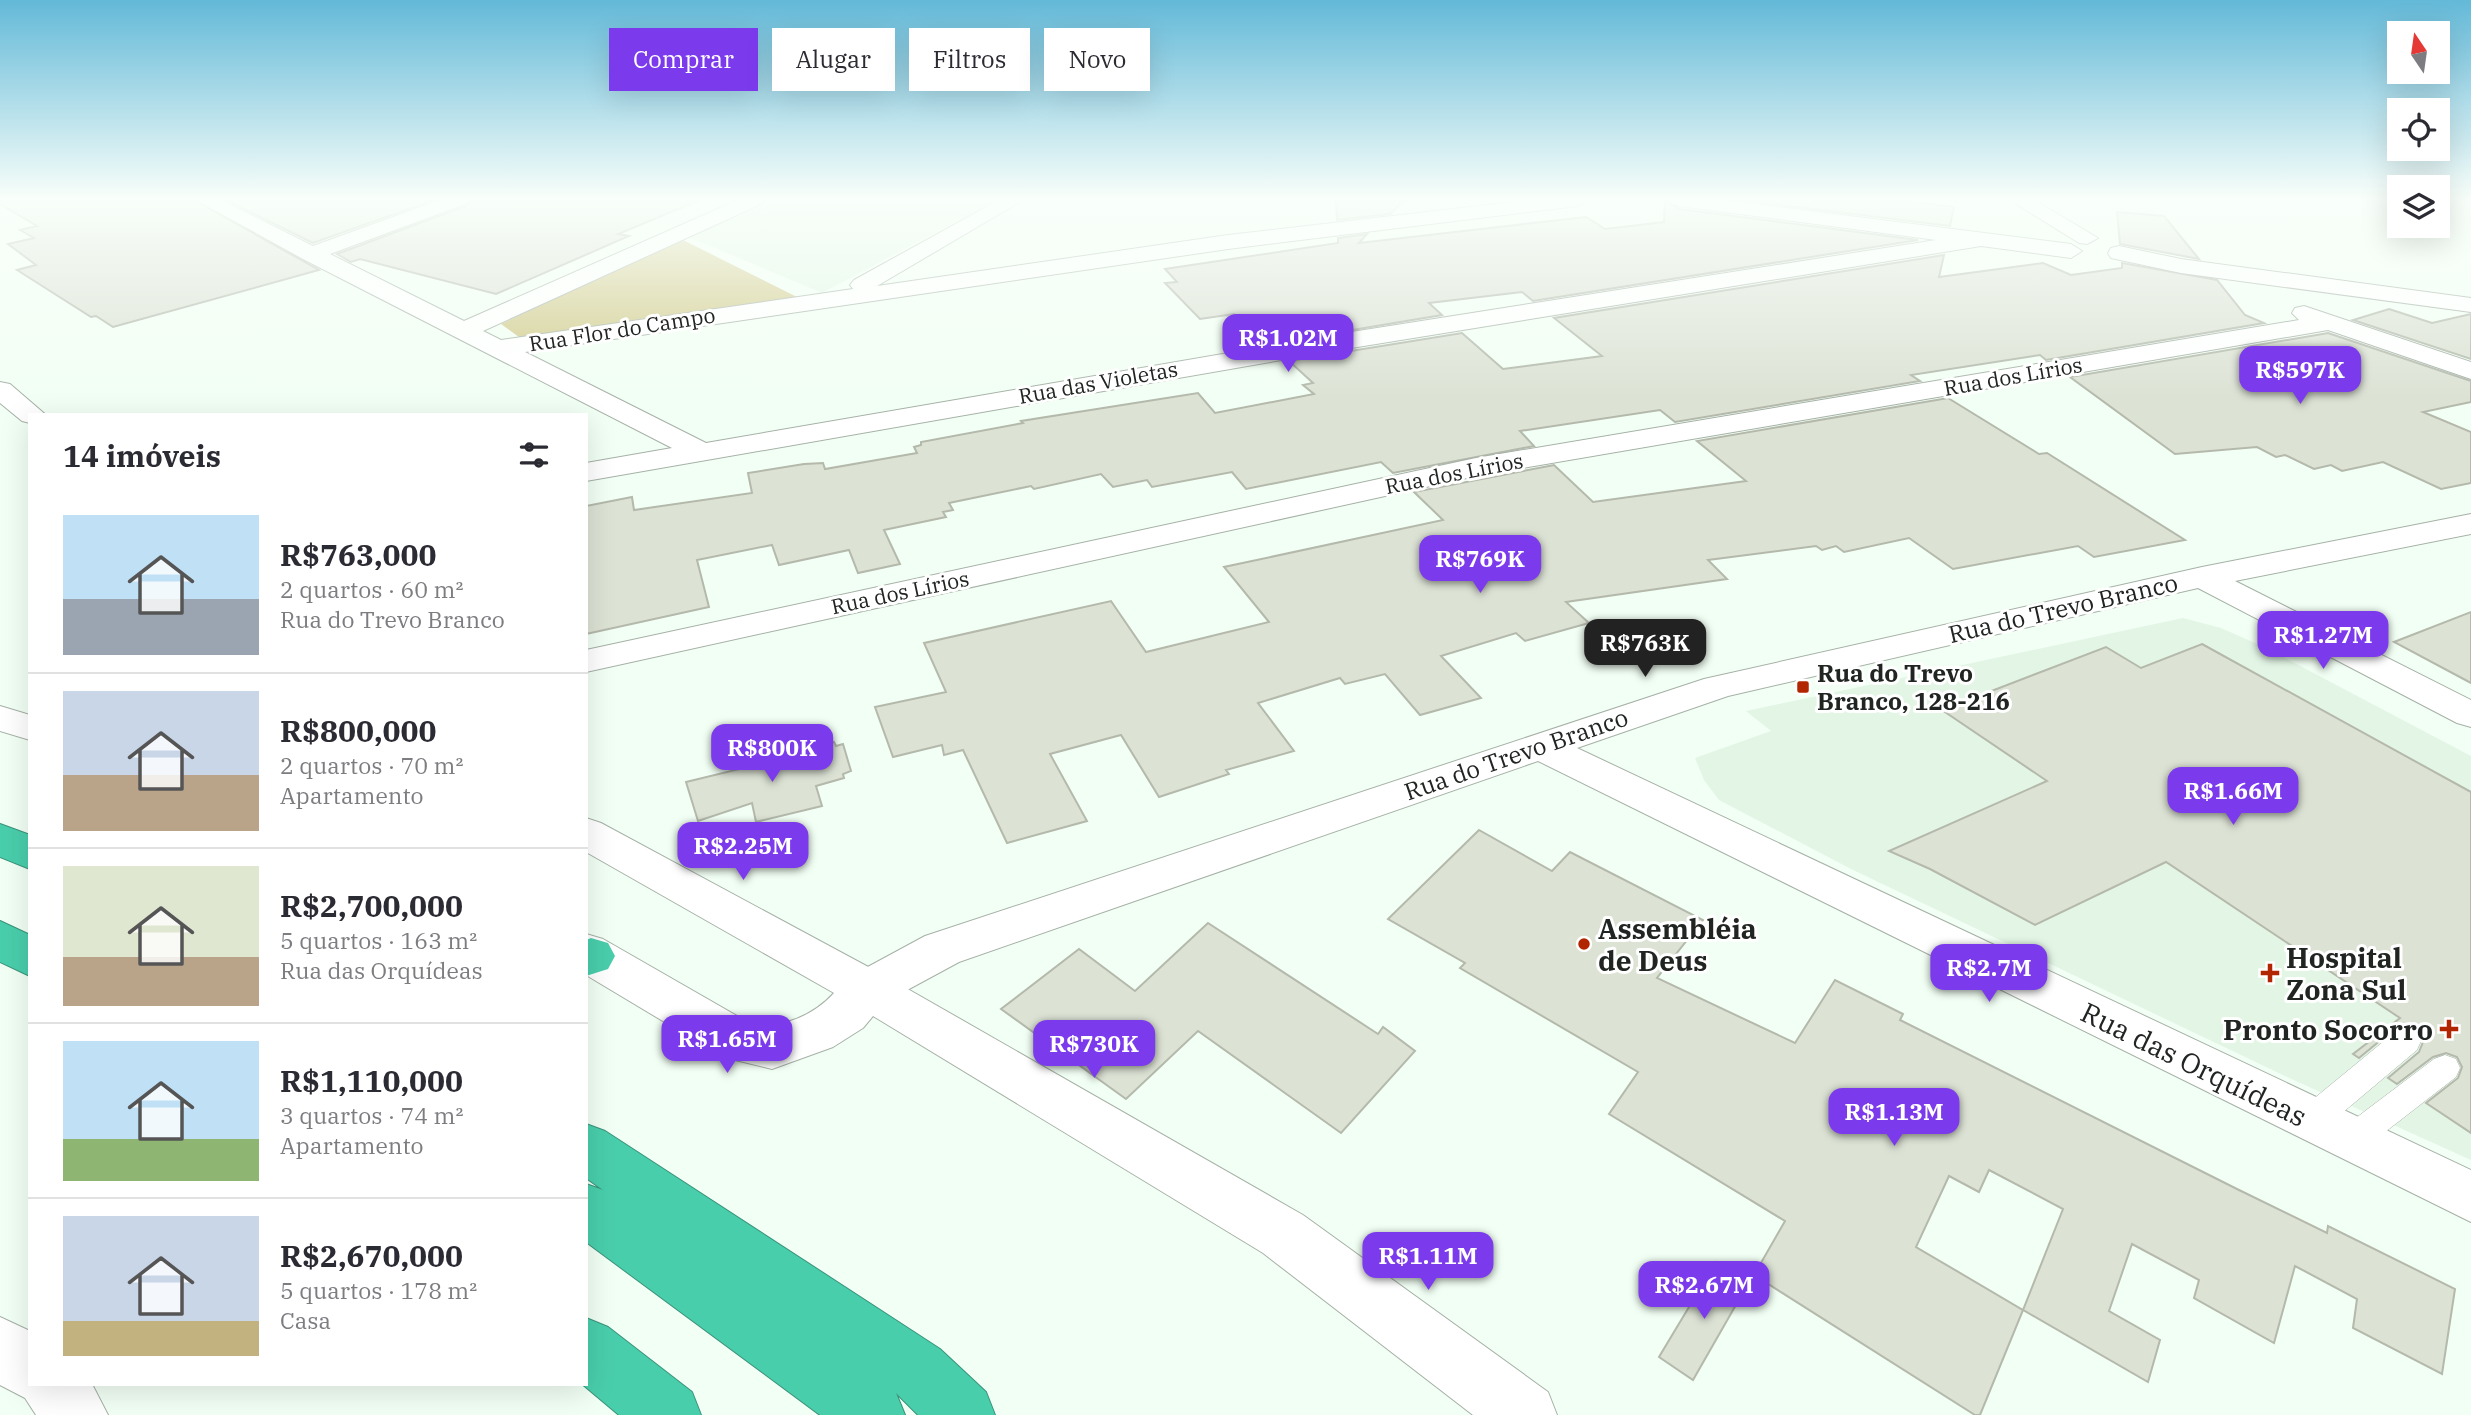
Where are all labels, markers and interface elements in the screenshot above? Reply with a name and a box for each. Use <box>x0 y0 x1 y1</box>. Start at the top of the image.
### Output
north arrow <box>2387 21 2450 84</box>
map controls <box>2387 21 2450 238</box>
chip: Comprar <box>609 28 758 91</box>
chip: Alugar <box>772 28 895 91</box>
chip: Filtros <box>909 28 1030 91</box>
chip: Novo <box>1044 28 1150 91</box>
button: locate <box>2387 98 2450 161</box>
button: layers <box>2387 175 2450 238</box>
street label: Rua Flor do Campo <box>527 300 717 358</box>
pin: R$1.02M <box>1223 314 1353 374</box>
text: R$1.02M <box>1238 322 1338 352</box>
pin: R$597K <box>2243 346 2357 406</box>
street label: Rua dos Lírios <box>1942 350 2084 402</box>
street label: Rua das Violetas <box>1016 354 1180 410</box>
text: R$597K <box>2255 354 2345 384</box>
text: 14 imóveis <box>63 436 221 475</box>
icon: filters <box>515 436 553 474</box>
street label: Rua dos Lírios <box>1383 446 1525 500</box>
text: R$763,000 <box>280 535 436 574</box>
pin: R$769K <box>1423 536 1537 595</box>
icon: home <box>119 543 203 627</box>
text: R$769K <box>1435 543 1525 573</box>
street label: Rua dos Lírios <box>829 564 971 620</box>
street label: Rua do Trevo Branco <box>1945 566 2181 650</box>
text: 2 quartos · 60 m² <box>280 574 463 604</box>
text: Rua do Trevo Branco <box>280 604 505 634</box>
pin: R$1.27M <box>2258 612 2388 671</box>
text: R$1.27M <box>2273 619 2373 649</box>
pin: R$763K <box>1588 620 1702 679</box>
text: R$763K <box>1600 627 1690 657</box>
place label: Rua do Trevo Branco, 128-216 <box>1817 657 2010 717</box>
marker: Rua do Trevo Branco, 128-216 <box>1795 679 1811 695</box>
street label: Rua do Trevo Branco <box>1400 701 1632 807</box>
text: R$800,000 <box>280 711 436 750</box>
icon: home <box>119 719 203 803</box>
pin: R$800K <box>715 724 829 784</box>
text: R$800K <box>727 732 817 762</box>
text: 2 quartos · 70 m² <box>280 750 463 780</box>
pin: R$1.66M <box>2168 768 2298 827</box>
text: R$1.66M <box>2183 775 2283 805</box>
text: Apartamento <box>280 780 424 810</box>
pin: R$2.25M <box>678 822 808 882</box>
text: R$2.25M <box>693 830 793 860</box>
text: R$2,700,000 <box>280 886 463 925</box>
icon: home <box>119 894 203 978</box>
place label: Assembléia de Deus <box>1598 910 1757 979</box>
text: 5 quartos · 163 m² <box>280 925 477 955</box>
marker: Assembléia de Deus <box>1576 936 1592 952</box>
place label: Hospital Zona Sul <box>2286 939 2406 1008</box>
pin: R$2.7M <box>1932 944 2046 1004</box>
text: R$2.7M <box>1946 952 2032 982</box>
text: Rua das Orquídeas <box>280 955 483 985</box>
marker: Hospital Zona Sul <box>2260 963 2280 983</box>
street label: Rua das Orquídeas <box>2075 993 2313 1135</box>
place label: Pronto Socorro <box>2223 1011 2433 1048</box>
pin: R$1.65M <box>662 1016 792 1075</box>
marker: Pronto Socorro <box>2439 1019 2459 1039</box>
pin: R$730K <box>1037 1020 1151 1080</box>
text: R$1.65M <box>677 1023 777 1053</box>
text: R$730K <box>1049 1028 1139 1058</box>
text: R$1,110,000 <box>280 1061 463 1100</box>
icon: home <box>119 1069 203 1153</box>
pin: R$1.13M <box>1829 1088 1959 1148</box>
text: R$1.13M <box>1844 1096 1944 1126</box>
text: 3 quartos · 74 m² <box>280 1100 463 1130</box>
text: Apartamento <box>280 1130 424 1160</box>
pin: R$1.11M <box>1363 1232 1493 1292</box>
text: R$2,670,000 <box>280 1236 463 1275</box>
text: R$1.11M <box>1378 1240 1478 1270</box>
icon: home <box>119 1244 203 1328</box>
pin: R$2.67M <box>1639 1262 1769 1321</box>
text: R$2.67M <box>1654 1269 1754 1299</box>
text: 5 quartos · 178 m² <box>280 1275 477 1305</box>
text: Casa <box>280 1305 331 1335</box>

